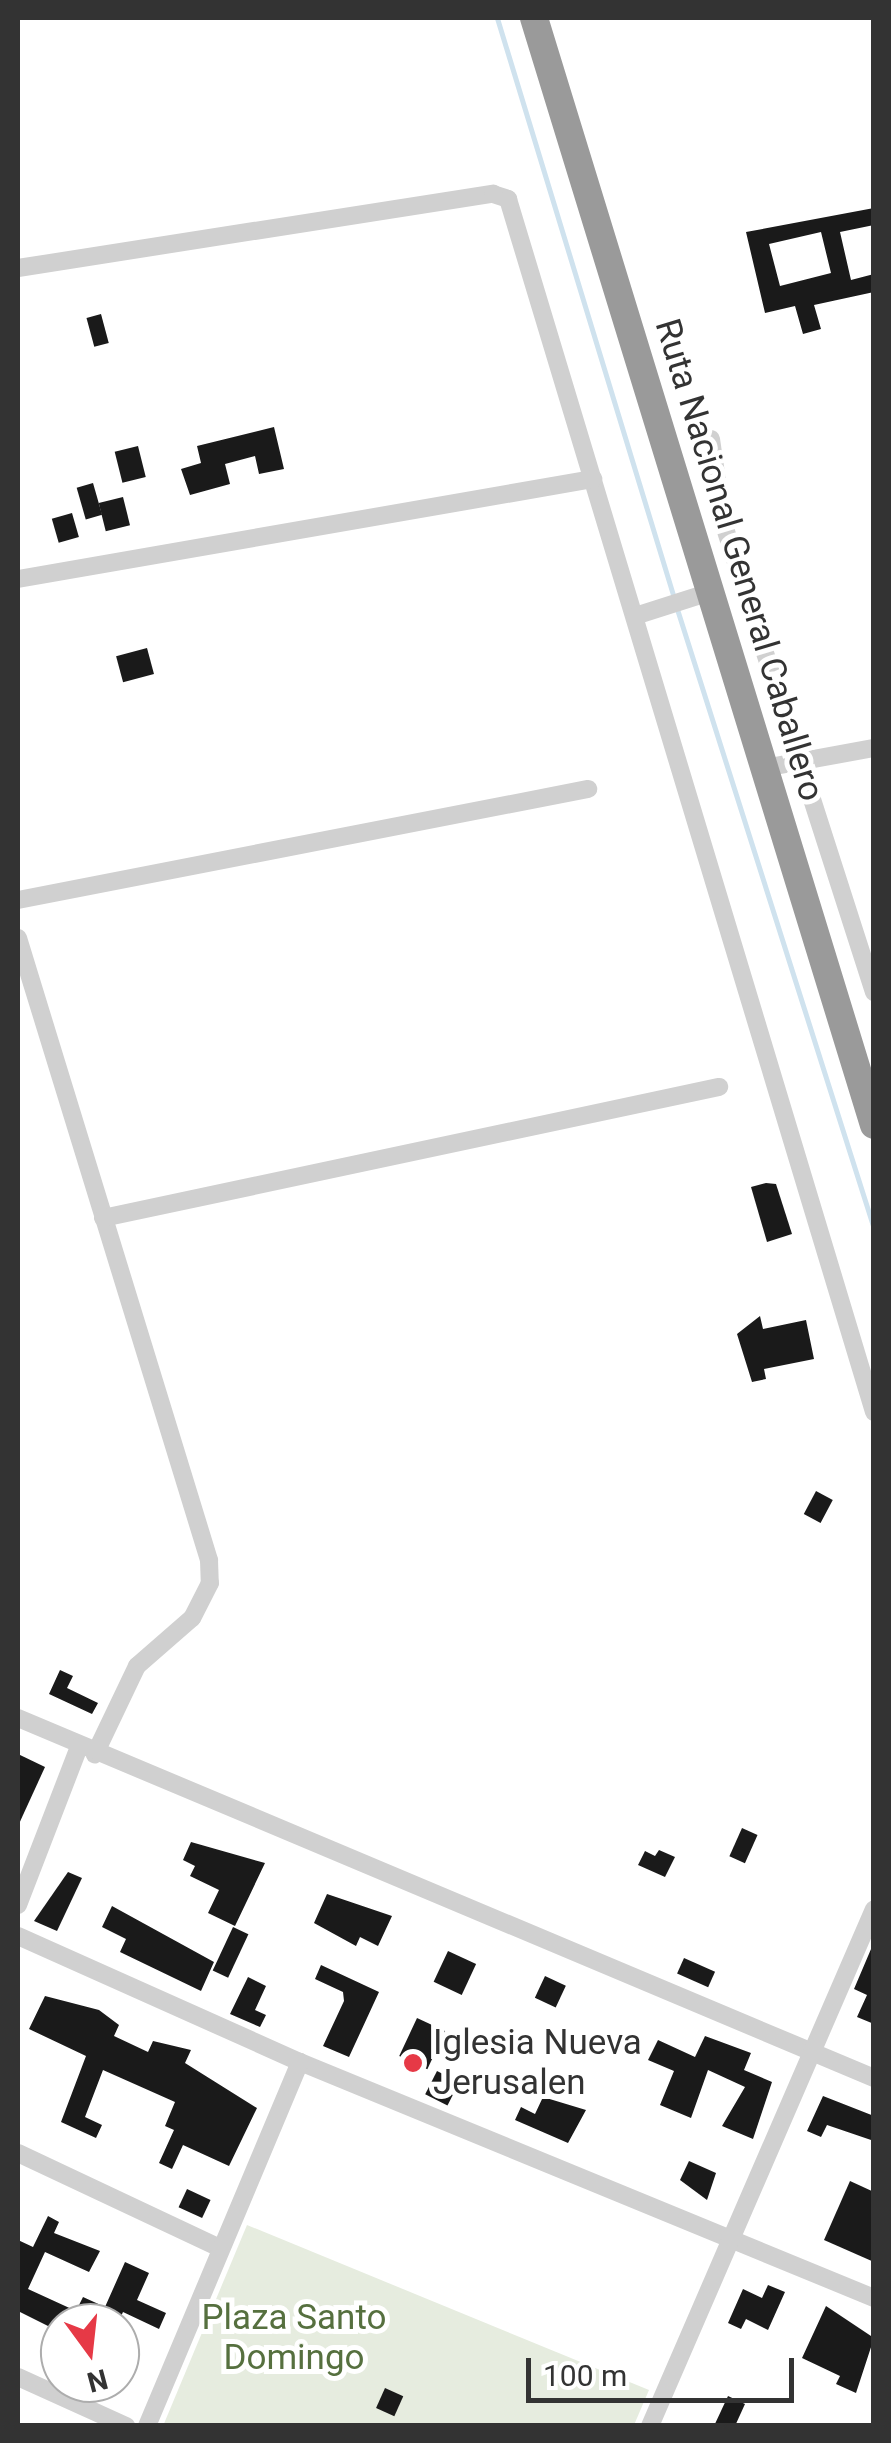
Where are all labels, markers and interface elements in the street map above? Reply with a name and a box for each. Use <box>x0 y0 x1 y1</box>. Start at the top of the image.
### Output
street label: Ruta Nacional General Caballero <box>646 314 832 806</box>
place label: Iglesia Nueva Jerusalen <box>433 2022 642 2104</box>
marker: Iglesia Nueva Jerusalen <box>402 2052 424 2074</box>
park label: Plaza Santo Domingo <box>202 2297 386 2379</box>
north arrow <box>40 2303 140 2403</box>
scale bar <box>531 2338 798 2400</box>
text: 100 m <box>543 2358 627 2393</box>
text: N <box>84 2362 111 2399</box>

